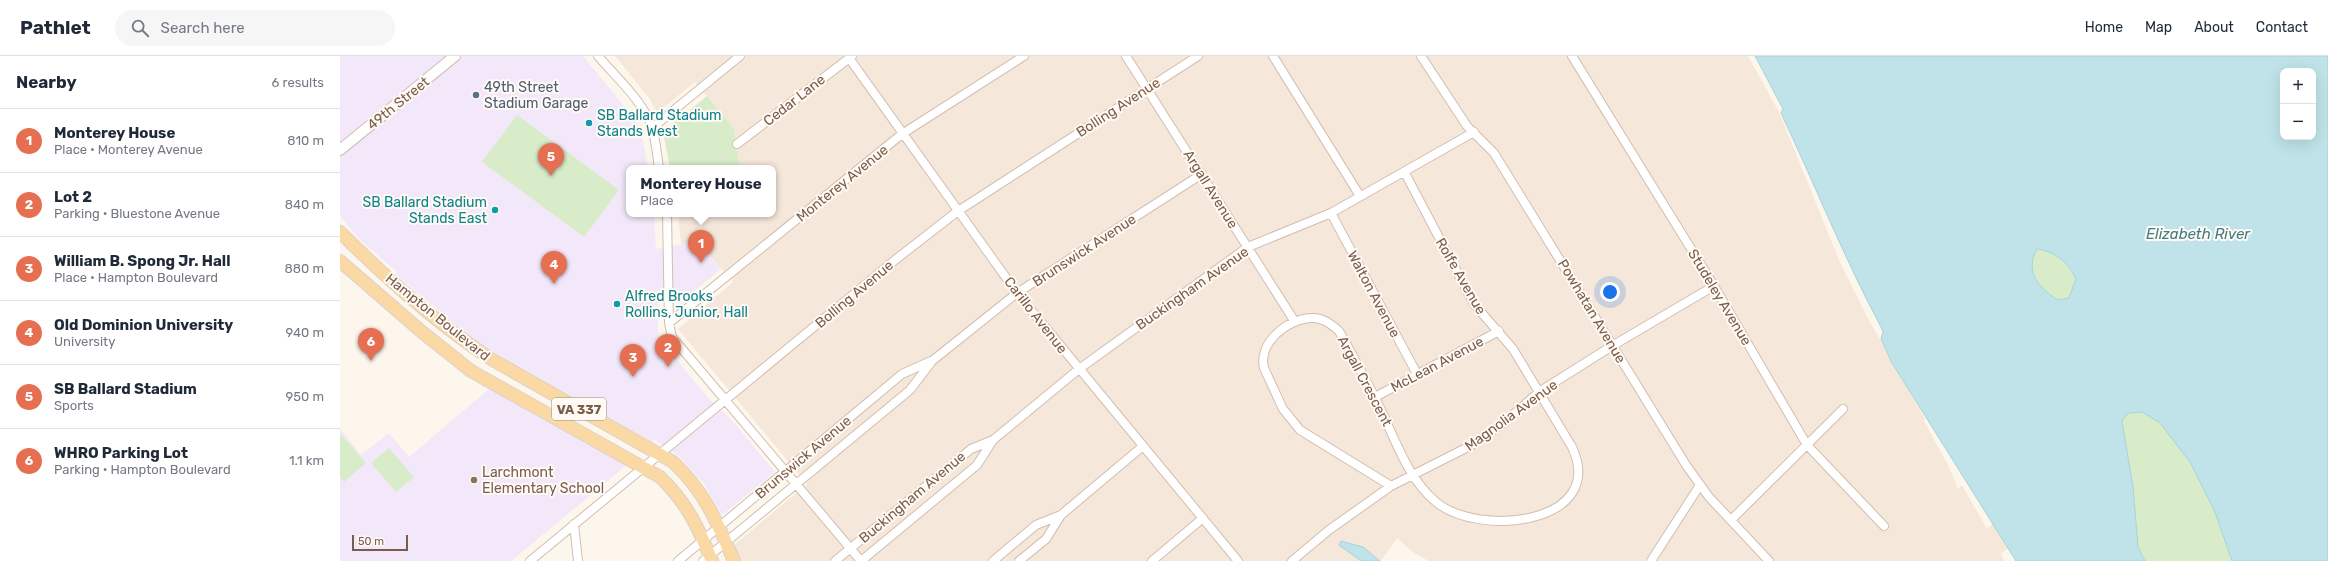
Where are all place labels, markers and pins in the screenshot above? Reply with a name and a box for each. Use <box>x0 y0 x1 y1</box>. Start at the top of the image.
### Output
place label: 49th Street Stadium Garage <box>484 79 588 112</box>
marker: 49th Street Stadium Garage <box>471 90 481 100</box>
place label: SB Ballard Stadium Stands West <box>597 107 722 140</box>
marker: SB Ballard Stadium Stands West <box>584 118 594 128</box>
pin: 5 <box>538 143 564 176</box>
place label: SB Ballard Stadium Stands East <box>362 194 488 227</box>
marker: SB Ballard Stadium Stands East <box>490 205 500 215</box>
pin: 1 <box>688 230 714 263</box>
pin: 4 <box>541 251 567 284</box>
place label: Alfred Brooks Rollins, Junior, Hall <box>625 288 748 321</box>
marker: Alfred Brooks Rollins, Junior, Hall <box>612 299 622 309</box>
pin: 6 <box>358 328 384 361</box>
pin: 2 <box>655 334 681 367</box>
pin: 3 <box>620 344 646 377</box>
place label: Larchmont Elementary School <box>482 464 604 497</box>
marker: Larchmont Elementary School <box>469 475 479 485</box>

